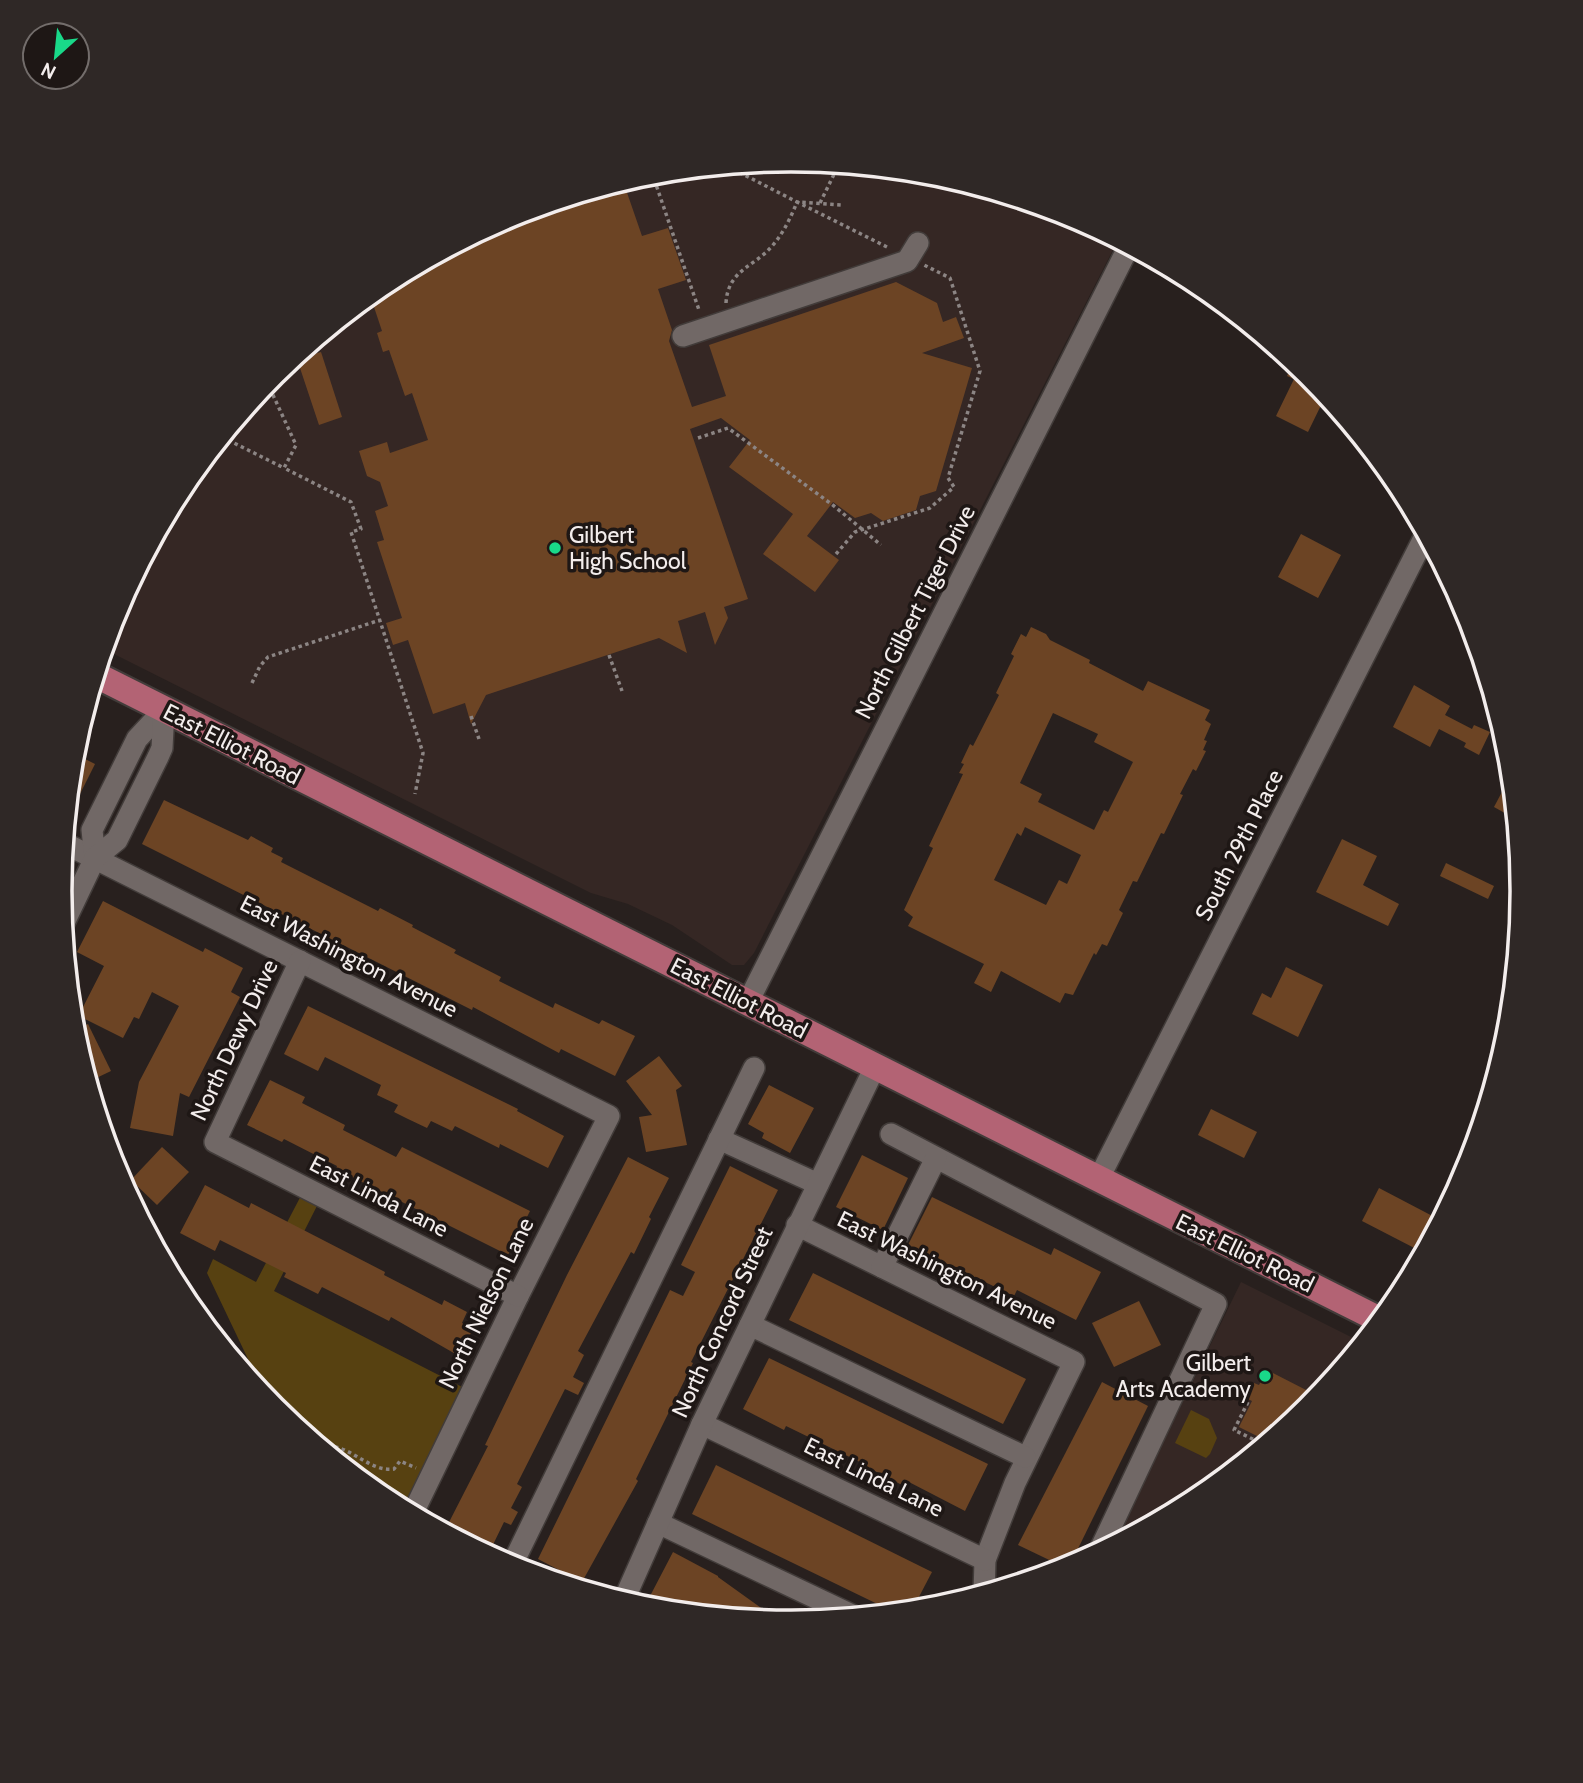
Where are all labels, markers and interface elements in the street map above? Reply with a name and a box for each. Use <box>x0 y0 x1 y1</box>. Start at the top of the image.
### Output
north arrow <box>21 21 91 91</box>
text: N <box>37 57 60 84</box>
street label: North Gilbert Tiger Drive <box>849 500 981 723</box>
place label: Gilbert High School <box>569 521 687 575</box>
marker: Gilbert High School <box>547 540 563 556</box>
street label: East Elliot Road <box>159 697 305 791</box>
street label: South 29th Place <box>1189 765 1289 925</box>
street label: East Washington Avenue <box>235 889 463 1023</box>
street label: East Elliot Road <box>666 951 812 1045</box>
street label: North Dewy Drive <box>184 955 284 1125</box>
street label: East Linda Lane <box>305 1149 453 1243</box>
street label: East Washington Avenue <box>833 1205 1061 1335</box>
street label: East Elliot Road <box>1171 1208 1319 1298</box>
street label: North Nielson Lane <box>433 1213 540 1393</box>
street label: North Concord Street <box>665 1222 779 1422</box>
place label: Gilbert Arts Academy <box>1116 1349 1251 1403</box>
marker: Gilbert Arts Academy <box>1257 1368 1273 1384</box>
street label: East Linda Lane <box>800 1431 948 1523</box>

